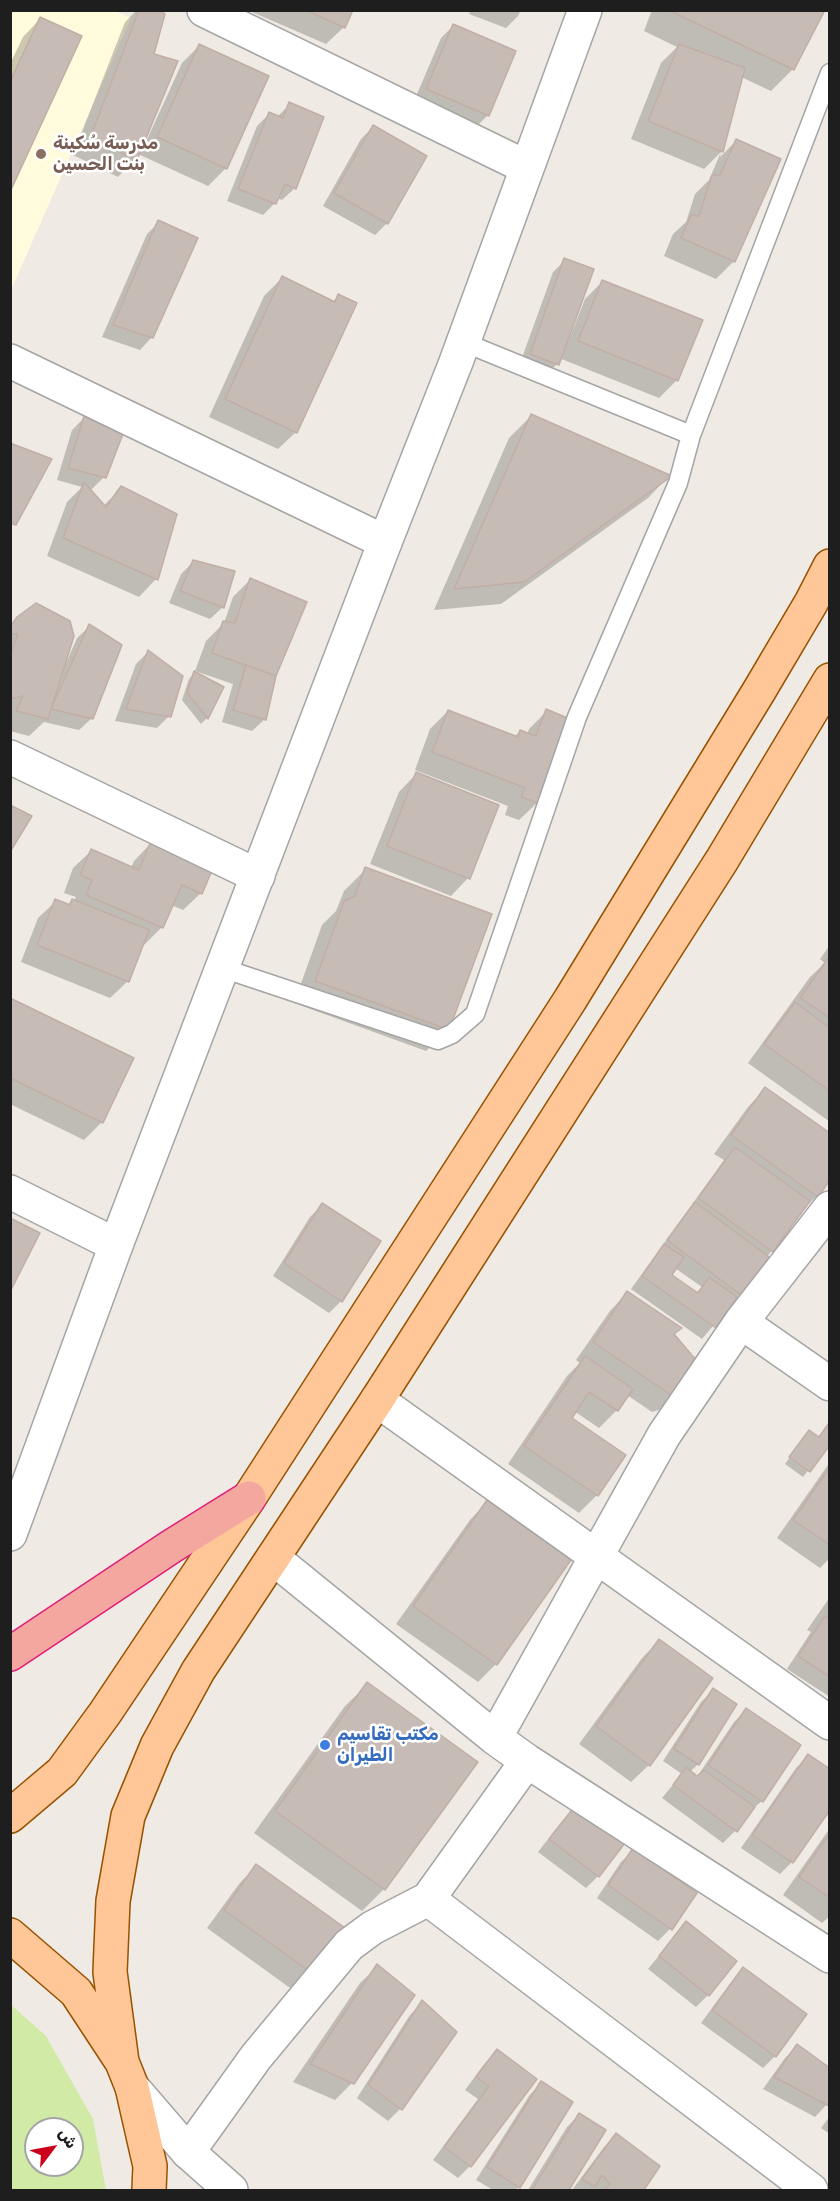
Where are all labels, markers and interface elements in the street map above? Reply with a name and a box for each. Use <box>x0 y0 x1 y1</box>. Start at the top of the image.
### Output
place label: مدرسة سُكينة بنت الحسين <box>53 133 158 176</box>
marker: مدرسة سُكينة بنت الحسين <box>34 147 48 161</box>
place label: مكتب تقاسيم الطيران <box>337 1724 439 1766</box>
marker: مكتب تقاسيم الطيران <box>318 1738 332 1752</box>
north arrow <box>24 2117 84 2177</box>
text: ش <box>55 2125 81 2152</box>

